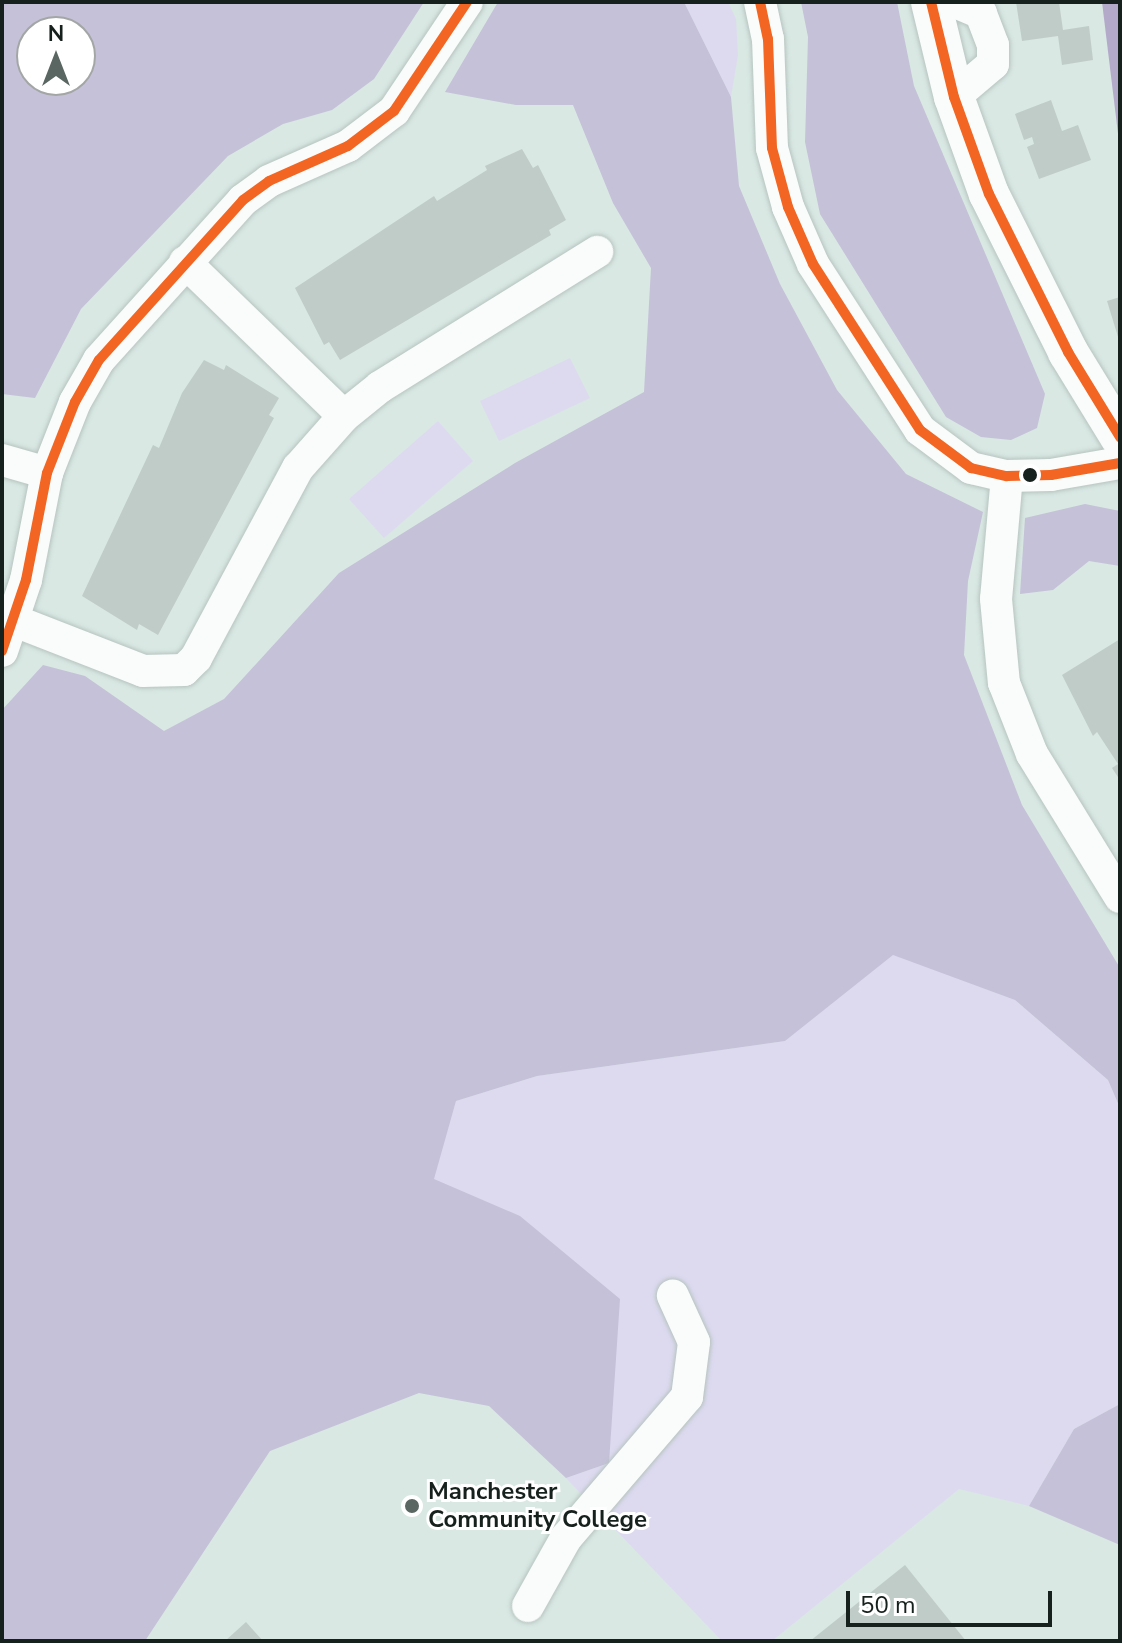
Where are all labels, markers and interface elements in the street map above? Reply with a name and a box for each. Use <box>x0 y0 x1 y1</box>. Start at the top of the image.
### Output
north arrow <box>16 16 96 96</box>
text: N <box>48 19 64 49</box>
unlabelled marker <box>1022 467 1038 483</box>
place label: Manchester Community College <box>428 1478 647 1534</box>
marker: Manchester Community College <box>403 1497 421 1515</box>
scale bar <box>850 1575 1056 1625</box>
text: 50 m <box>860 1589 916 1621</box>

